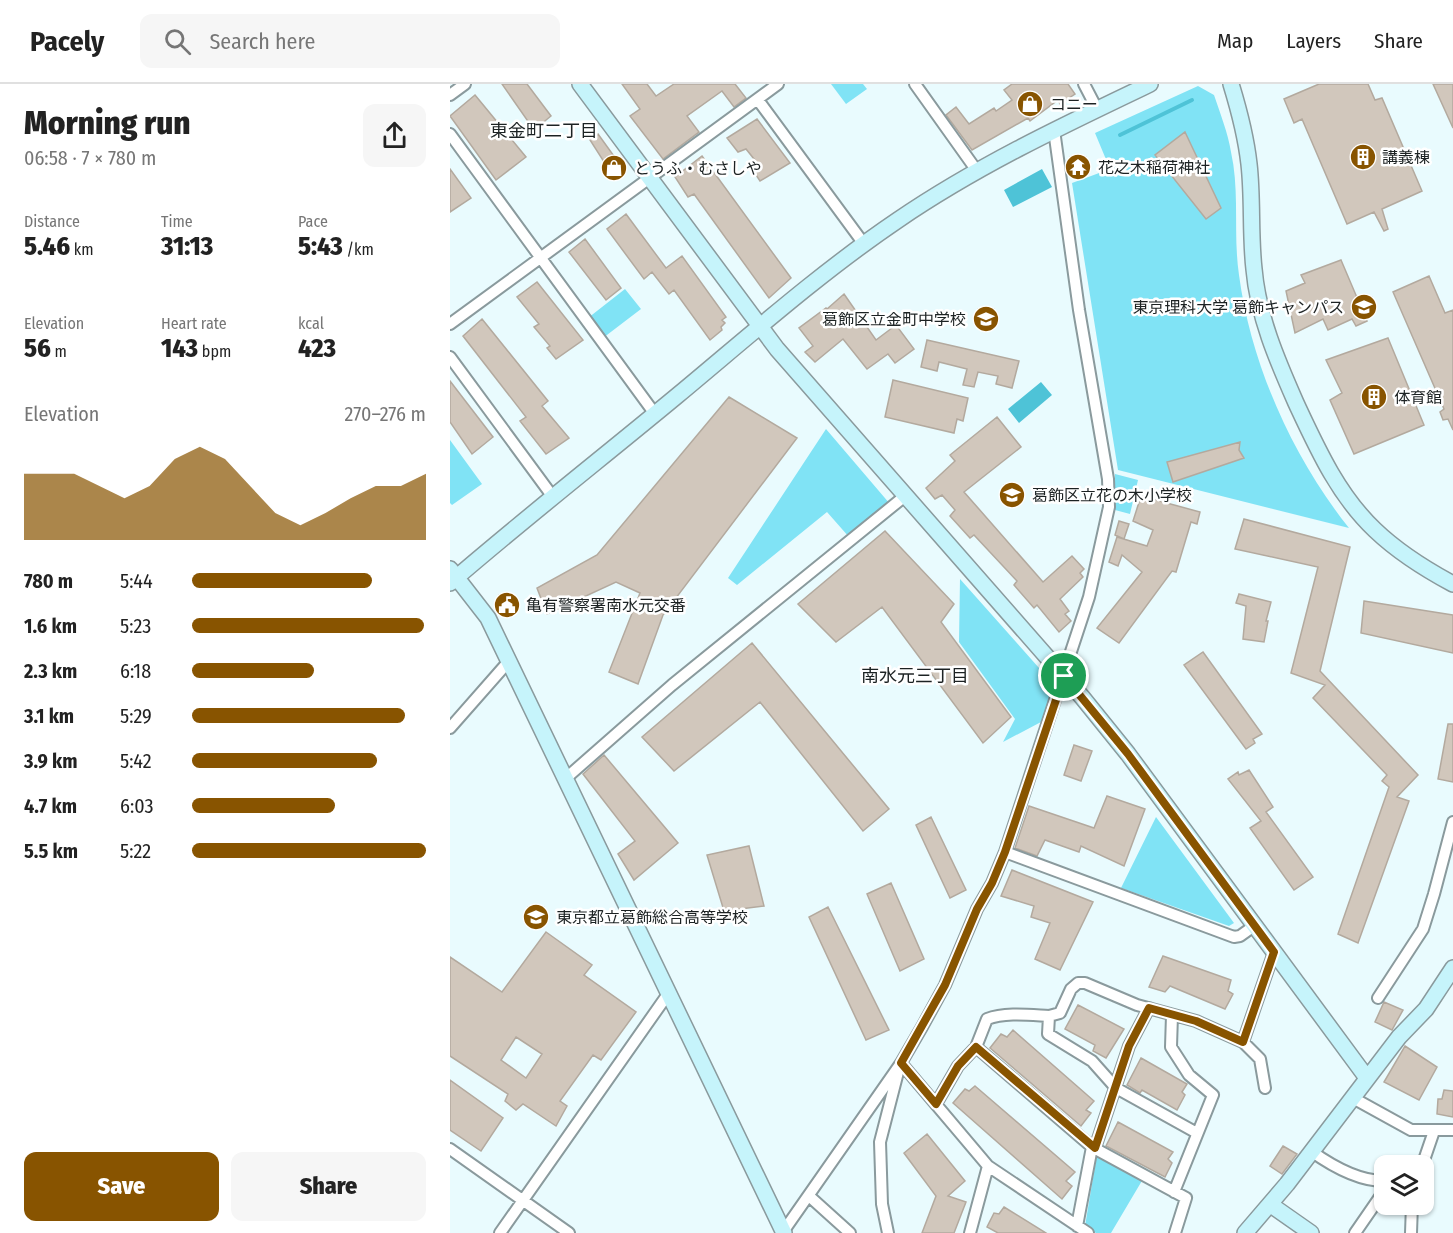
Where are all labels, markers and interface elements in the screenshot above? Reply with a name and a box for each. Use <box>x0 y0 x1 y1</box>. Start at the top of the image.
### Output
search box <box>140 14 560 68</box>
text: Pacely <box>30 25 104 58</box>
icon: search <box>161 25 194 58</box>
text: Search here <box>209 28 315 55</box>
text: Map <box>1217 28 1253 54</box>
text: Layers <box>1286 28 1341 54</box>
text: Share <box>1374 28 1423 54</box>
shop icon: コニー <box>1015 89 1045 119</box>
place label: コニー <box>1050 95 1098 114</box>
text: Morning run <box>24 103 191 143</box>
button: share <box>363 104 426 167</box>
district label: 東金町二丁目 <box>490 120 598 142</box>
building icon: 講義棟 <box>1348 142 1378 172</box>
text: 06:58 · 7 × 780 m <box>24 146 156 170</box>
place label: 講義棟 <box>1382 148 1430 167</box>
temple icon: 花之木稲荷神社 <box>1063 152 1093 182</box>
shop icon: とうふ・むさしや <box>599 153 629 183</box>
place label: 花之木稲荷神社 <box>1098 158 1210 177</box>
place label: とうふ・むさしや <box>634 159 762 178</box>
text: Distance <box>24 212 80 231</box>
text: Time <box>161 212 193 231</box>
text: Pace <box>298 212 328 231</box>
text: 5.46 <box>24 231 70 262</box>
text: 31:13 <box>161 231 213 262</box>
text: 5:43 <box>298 231 343 262</box>
text: km <box>70 240 94 259</box>
text: /km <box>343 240 374 259</box>
school or university icon: 東京理科大学 葛飾キャンパス <box>1349 292 1379 322</box>
place label: 東京理科大学 葛飾キャンパス <box>1132 298 1344 317</box>
school or university icon: 葛飾区立金町中学校 <box>971 304 1001 334</box>
place label: 葛飾区立金町中学校 <box>822 310 966 329</box>
text: Elevation <box>24 314 84 333</box>
text: Heart rate <box>161 314 227 333</box>
text: kcal <box>298 314 324 333</box>
text: 56 <box>24 333 51 364</box>
text: 143 <box>161 333 198 364</box>
text: 423 <box>298 333 336 364</box>
text: m <box>51 342 67 361</box>
text: bpm <box>198 342 231 361</box>
building icon: 体育館 <box>1359 382 1389 412</box>
place label: 体育館 <box>1394 388 1442 407</box>
text: Elevation <box>24 402 99 426</box>
text: 270–276 m <box>344 402 426 426</box>
school or university icon: 葛飾区立花の木小学校 <box>997 480 1027 510</box>
place label: 葛飾区立花の木小学校 <box>1032 486 1192 505</box>
text: 780 m <box>24 569 73 593</box>
text: 5:44 <box>120 569 153 593</box>
public building icon: 亀有警察署南水元交番 <box>492 590 522 620</box>
place label: 亀有警察署南水元交番 <box>526 596 686 615</box>
text: 1.6 km <box>24 614 77 638</box>
text: 5:23 <box>120 614 151 638</box>
pin <box>1038 650 1089 701</box>
text: 2.3 km <box>24 659 77 683</box>
text: 6:18 <box>120 659 151 683</box>
icon: arrive <box>1047 659 1080 692</box>
district label: 南水元三丁目 <box>861 665 969 687</box>
text: 3.1 km <box>24 704 74 728</box>
text: 5:29 <box>120 704 152 728</box>
text: 3.9 km <box>24 749 78 773</box>
text: 5:42 <box>120 749 152 773</box>
text: 4.7 km <box>24 794 77 818</box>
text: 6:03 <box>120 794 153 818</box>
text: 5.5 km <box>24 839 78 863</box>
text: 5:22 <box>120 839 151 863</box>
school or university icon: 東京都立葛飾総合高等学校 <box>521 902 551 932</box>
place label: 東京都立葛飾総合高等学校 <box>556 908 748 927</box>
button: Save <box>24 1152 219 1221</box>
button: Share <box>231 1152 426 1221</box>
map controls <box>1374 1155 1434 1215</box>
button: layers <box>1374 1155 1434 1215</box>

